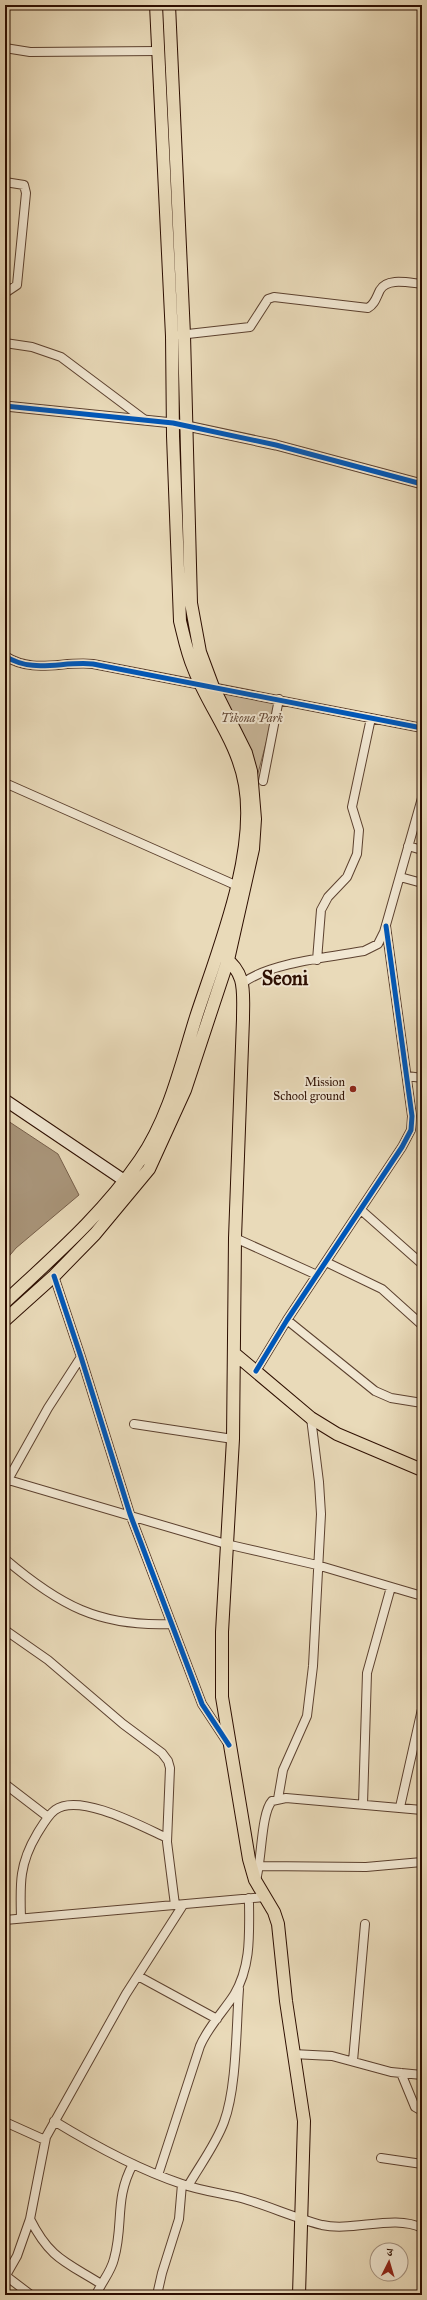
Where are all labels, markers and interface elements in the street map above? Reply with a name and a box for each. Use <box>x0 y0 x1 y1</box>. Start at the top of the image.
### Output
park label: Tikona Park <box>221 711 284 725</box>
district label: Seoni <box>262 966 309 990</box>
place label: Mission School ground <box>273 1075 346 1104</box>
marker: Mission School ground <box>348 1084 358 1094</box>
north arrow <box>369 2242 409 2282</box>
text: उ <box>385 2246 395 2259</box>

